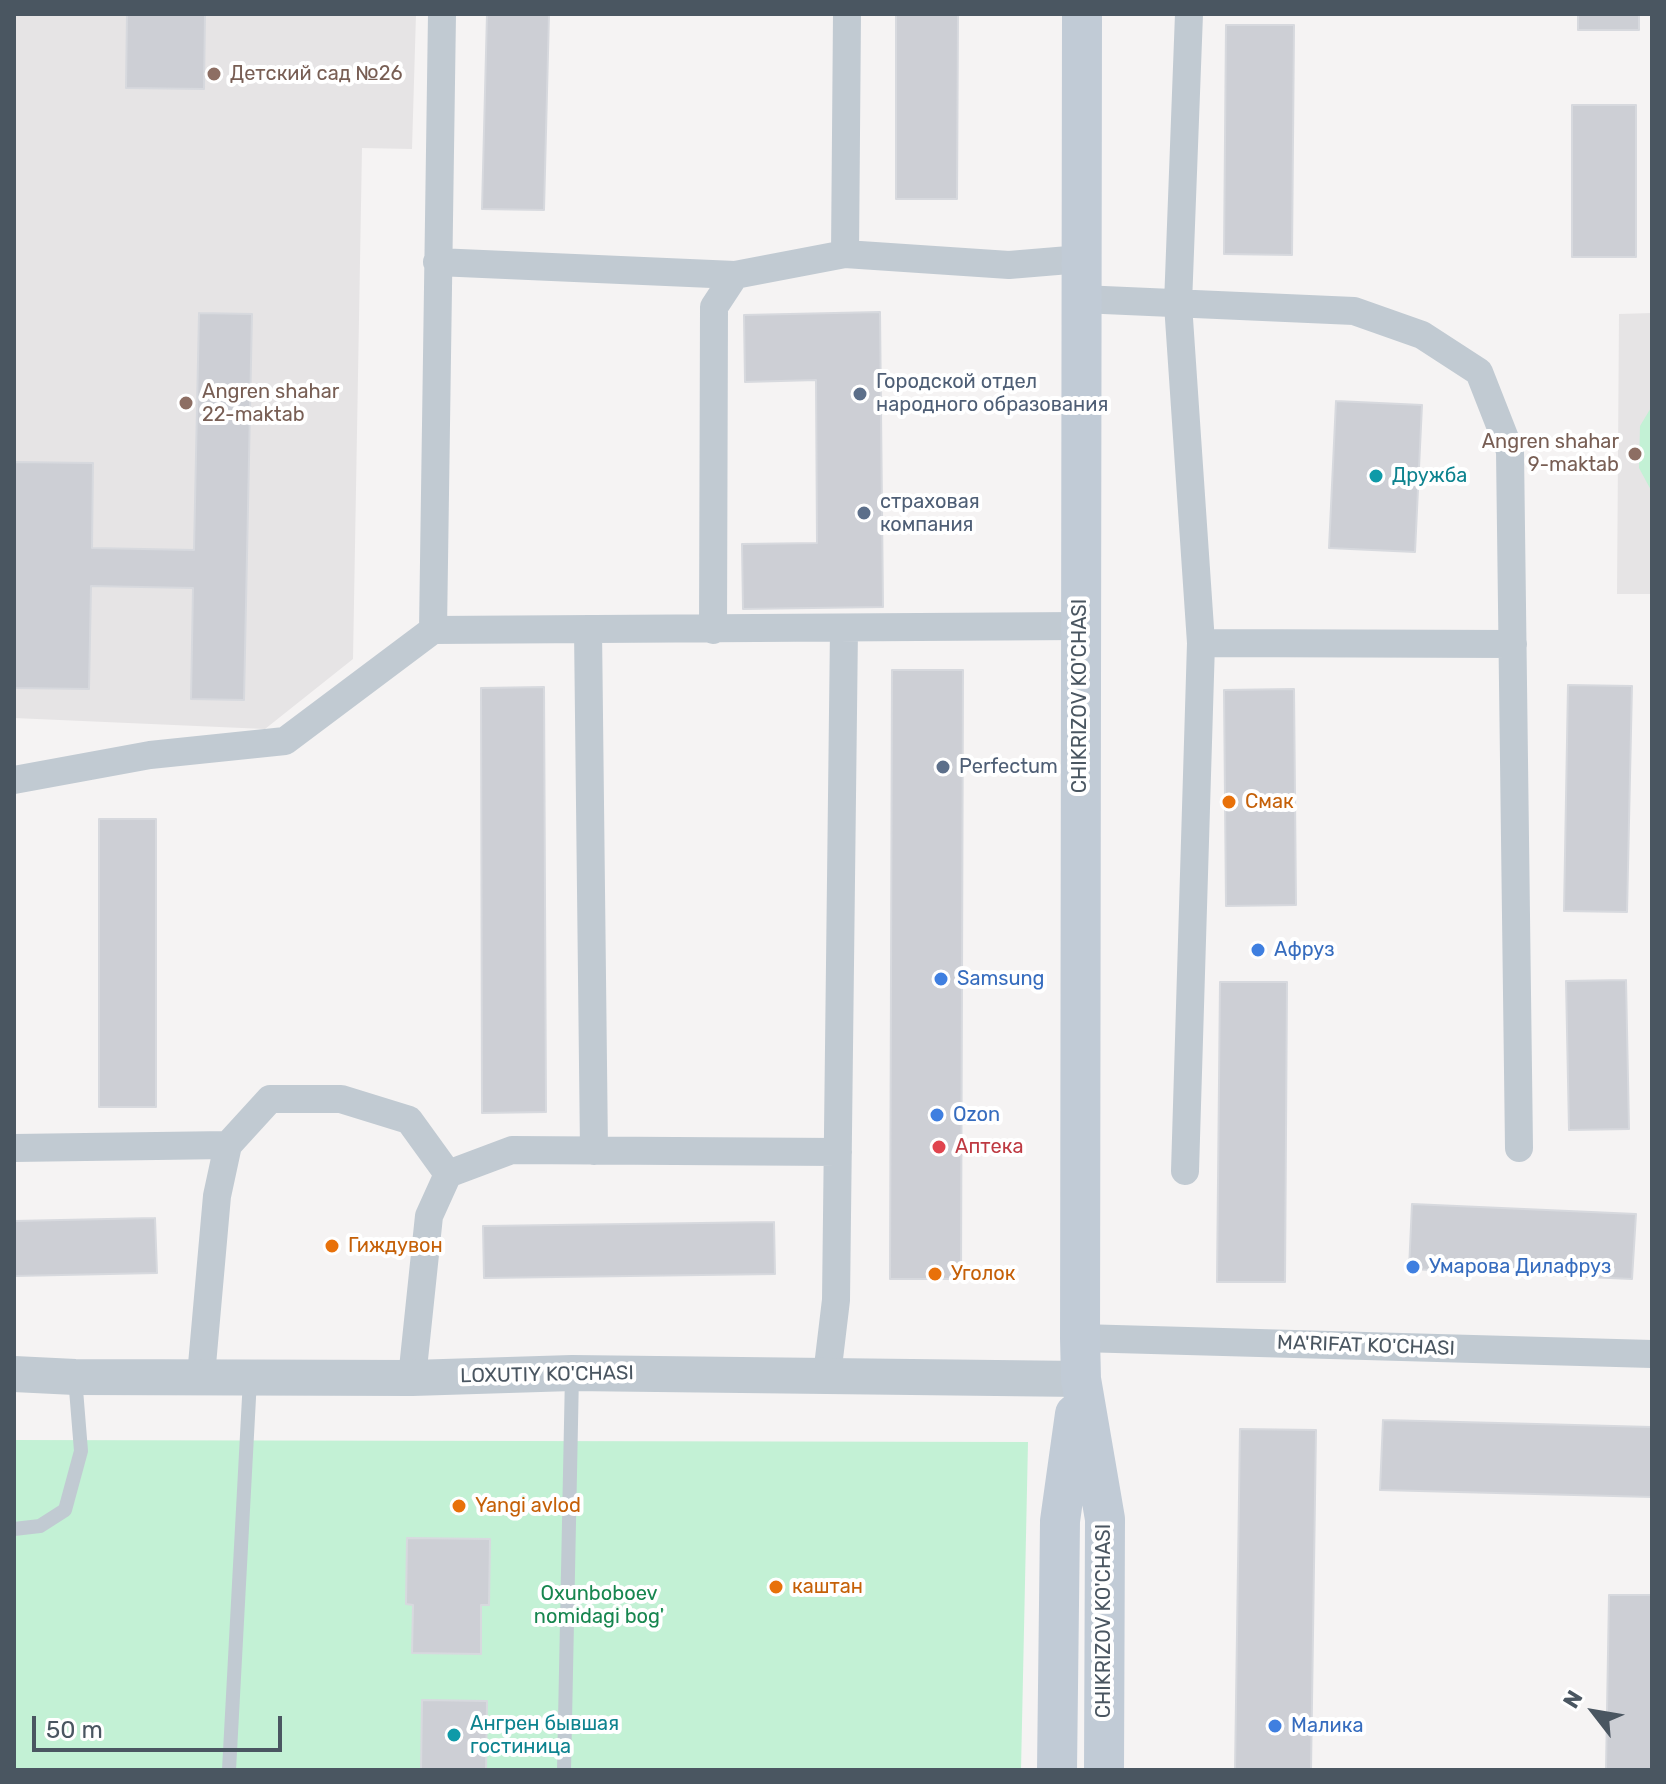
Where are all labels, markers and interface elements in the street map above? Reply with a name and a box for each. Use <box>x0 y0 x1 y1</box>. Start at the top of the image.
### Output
place label: Детский сад №26 <box>230 62 403 86</box>
marker: Детский сад №26 <box>205 65 223 83</box>
place label: Городской отдел народного образования <box>876 370 1108 417</box>
place label: Angren shahar 22-maktab <box>202 380 339 427</box>
marker: Городской отдел народного образования <box>851 385 869 403</box>
marker: Angren shahar 22-maktab <box>177 394 195 412</box>
place label: Angren shahar 9-maktab <box>1482 430 1619 477</box>
marker: Angren shahar 9-maktab <box>1626 445 1644 463</box>
place label: Дружба <box>1392 464 1467 488</box>
marker: Дружба <box>1367 467 1385 485</box>
place label: страховая компания <box>880 490 980 537</box>
marker: страховая компания <box>855 504 873 522</box>
street label: CHIKRIZOV KO'CHASI <box>1068 599 1092 793</box>
place label: Perfectum <box>959 755 1058 779</box>
marker: Perfectum <box>934 758 952 776</box>
place label: Смак <box>1245 790 1294 814</box>
marker: Смак <box>1220 793 1238 811</box>
place label: Афруз <box>1274 938 1334 962</box>
marker: Афруз <box>1249 941 1267 959</box>
place label: Samsung <box>957 967 1045 991</box>
marker: Samsung <box>932 970 950 988</box>
place label: Ozon <box>953 1103 1000 1127</box>
marker: Ozon <box>928 1106 946 1124</box>
place label: Аптека <box>955 1135 1023 1159</box>
marker: Аптека <box>930 1138 948 1156</box>
place label: Гиждувон <box>348 1234 443 1258</box>
marker: Гиждувон <box>323 1237 341 1255</box>
place label: Умарова Дилафруз <box>1429 1255 1611 1279</box>
marker: Умарова Дилафруз <box>1404 1258 1422 1276</box>
place label: Уголок <box>951 1262 1015 1286</box>
marker: Уголок <box>926 1265 944 1283</box>
street label: MA'RIFAT KO'CHASI <box>1277 1331 1455 1361</box>
street label: LOXUTIY KO'CHASI <box>460 1361 634 1389</box>
place label: Yangi avlod <box>475 1494 581 1518</box>
marker: Yangi avlod <box>450 1497 468 1515</box>
street label: CHIKRIZOV KO'CHASI <box>1092 1524 1116 1718</box>
place label: каштан <box>792 1575 863 1599</box>
marker: каштан <box>767 1578 785 1596</box>
park label: Oxunboboev nomidagi bog' <box>534 1582 664 1629</box>
north arrow <box>1554 1672 1634 1752</box>
text: N <box>1557 1686 1589 1713</box>
scale bar <box>36 1700 286 1750</box>
place label: Ангрен бывшая гостиница <box>470 1712 619 1759</box>
place label: Малика <box>1291 1714 1363 1738</box>
text: 50 m <box>46 1716 103 1744</box>
marker: Малика <box>1266 1717 1284 1735</box>
marker: Ангрен бывшая гостиница <box>445 1726 463 1744</box>

